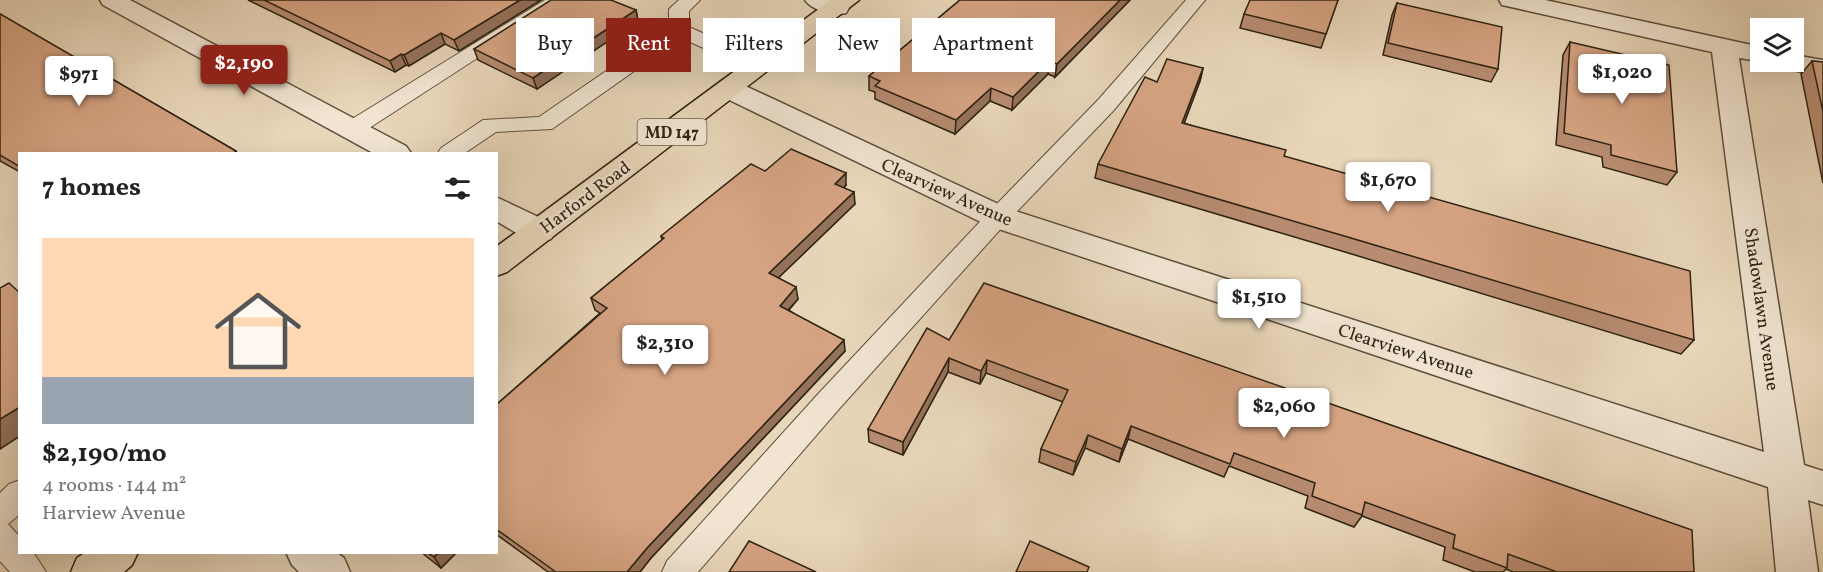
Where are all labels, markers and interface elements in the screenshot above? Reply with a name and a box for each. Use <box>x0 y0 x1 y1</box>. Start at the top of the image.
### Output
chip: Buy <box>516 18 594 72</box>
chip: Rent <box>606 18 691 72</box>
chip: Filters <box>703 18 804 72</box>
chip: New <box>816 18 900 72</box>
chip: Apartment <box>912 18 1055 72</box>
map controls <box>1750 18 1804 72</box>
button: layers <box>1750 18 1804 72</box>
pin: $2,190 <box>195 45 293 96</box>
text: $2,190 <box>215 50 273 78</box>
pin: $1,020 <box>1573 54 1671 105</box>
pin: $971 <box>43 56 115 107</box>
text: $1,020 <box>1592 59 1652 87</box>
text: $971 <box>59 61 99 89</box>
road number: MD 147 <box>638 119 706 145</box>
street label: Clearview Avenue <box>877 153 1016 234</box>
street label: Harford Road <box>535 156 636 241</box>
pin: $1,670 <box>1339 162 1437 213</box>
text: $1,670 <box>1359 167 1417 195</box>
text: 7 homes <box>42 170 141 206</box>
icon: filters <box>441 172 474 205</box>
street label: Shadowlawn Avenue <box>1737 226 1784 392</box>
icon: home <box>204 277 312 385</box>
pin: $1,510 <box>1210 279 1308 330</box>
text: $1,510 <box>1232 284 1286 312</box>
street label: Clearview Avenue <box>1334 319 1477 386</box>
pin: $2,310 <box>616 325 714 376</box>
text: $2,310 <box>636 330 694 358</box>
pin: $2,060 <box>1235 388 1333 439</box>
text: $2,060 <box>1252 393 1316 421</box>
text: $2,190/mo <box>42 436 167 472</box>
text: 4 rooms · 144 m² <box>42 472 187 500</box>
text: Harview Avenue <box>42 500 186 528</box>

